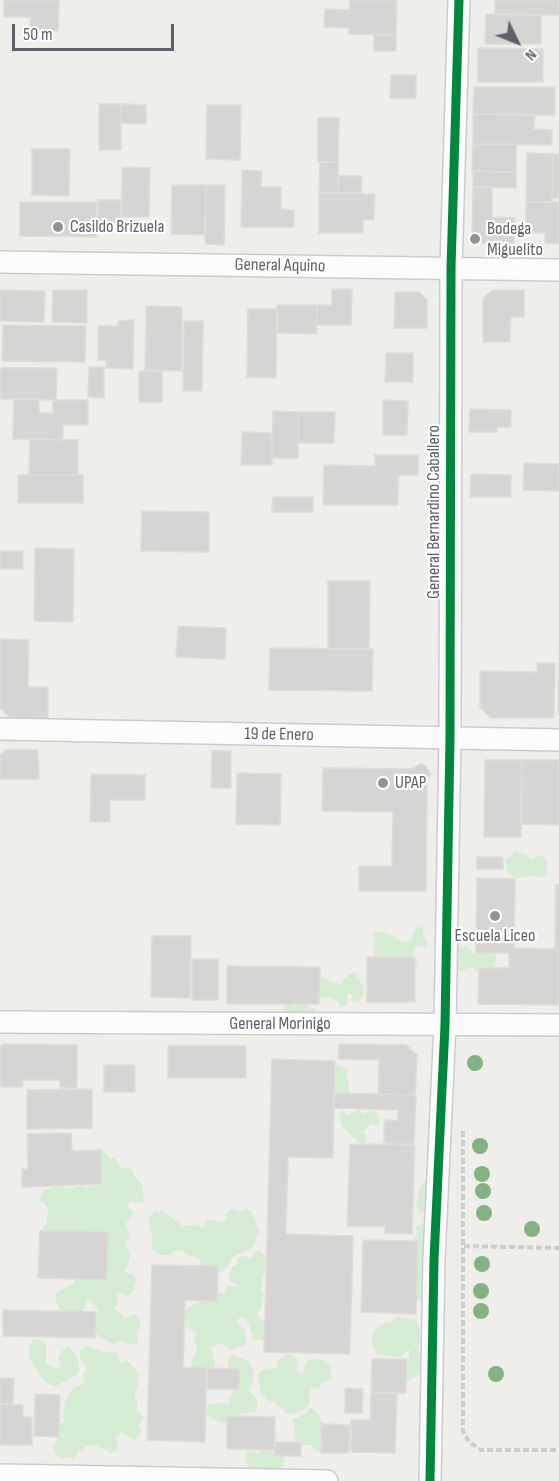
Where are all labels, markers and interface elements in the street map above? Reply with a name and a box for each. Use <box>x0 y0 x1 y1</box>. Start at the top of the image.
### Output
scale bar <box>15 12 177 50</box>
north arrow <box>487 12 547 72</box>
text: 50 m <box>23 24 53 45</box>
text: N <box>521 45 540 64</box>
place label: Casildo Brizuela <box>70 216 164 238</box>
place label: Bodega Miguelito <box>487 218 543 260</box>
marker: Casildo Brizuela <box>51 220 65 234</box>
marker: Bodega Miguelito <box>468 232 482 246</box>
street label: General Aquino <box>234 254 326 278</box>
street label: General Bernardino Caballero <box>423 425 445 599</box>
street label: 19 de Enero <box>244 724 314 746</box>
place label: UPAP <box>395 772 426 794</box>
marker: UPAP <box>376 776 390 790</box>
marker: Escuela Liceo <box>488 909 502 923</box>
place label: Escuela Liceo <box>455 925 535 947</box>
street label: General Morinigo <box>229 1013 331 1035</box>

